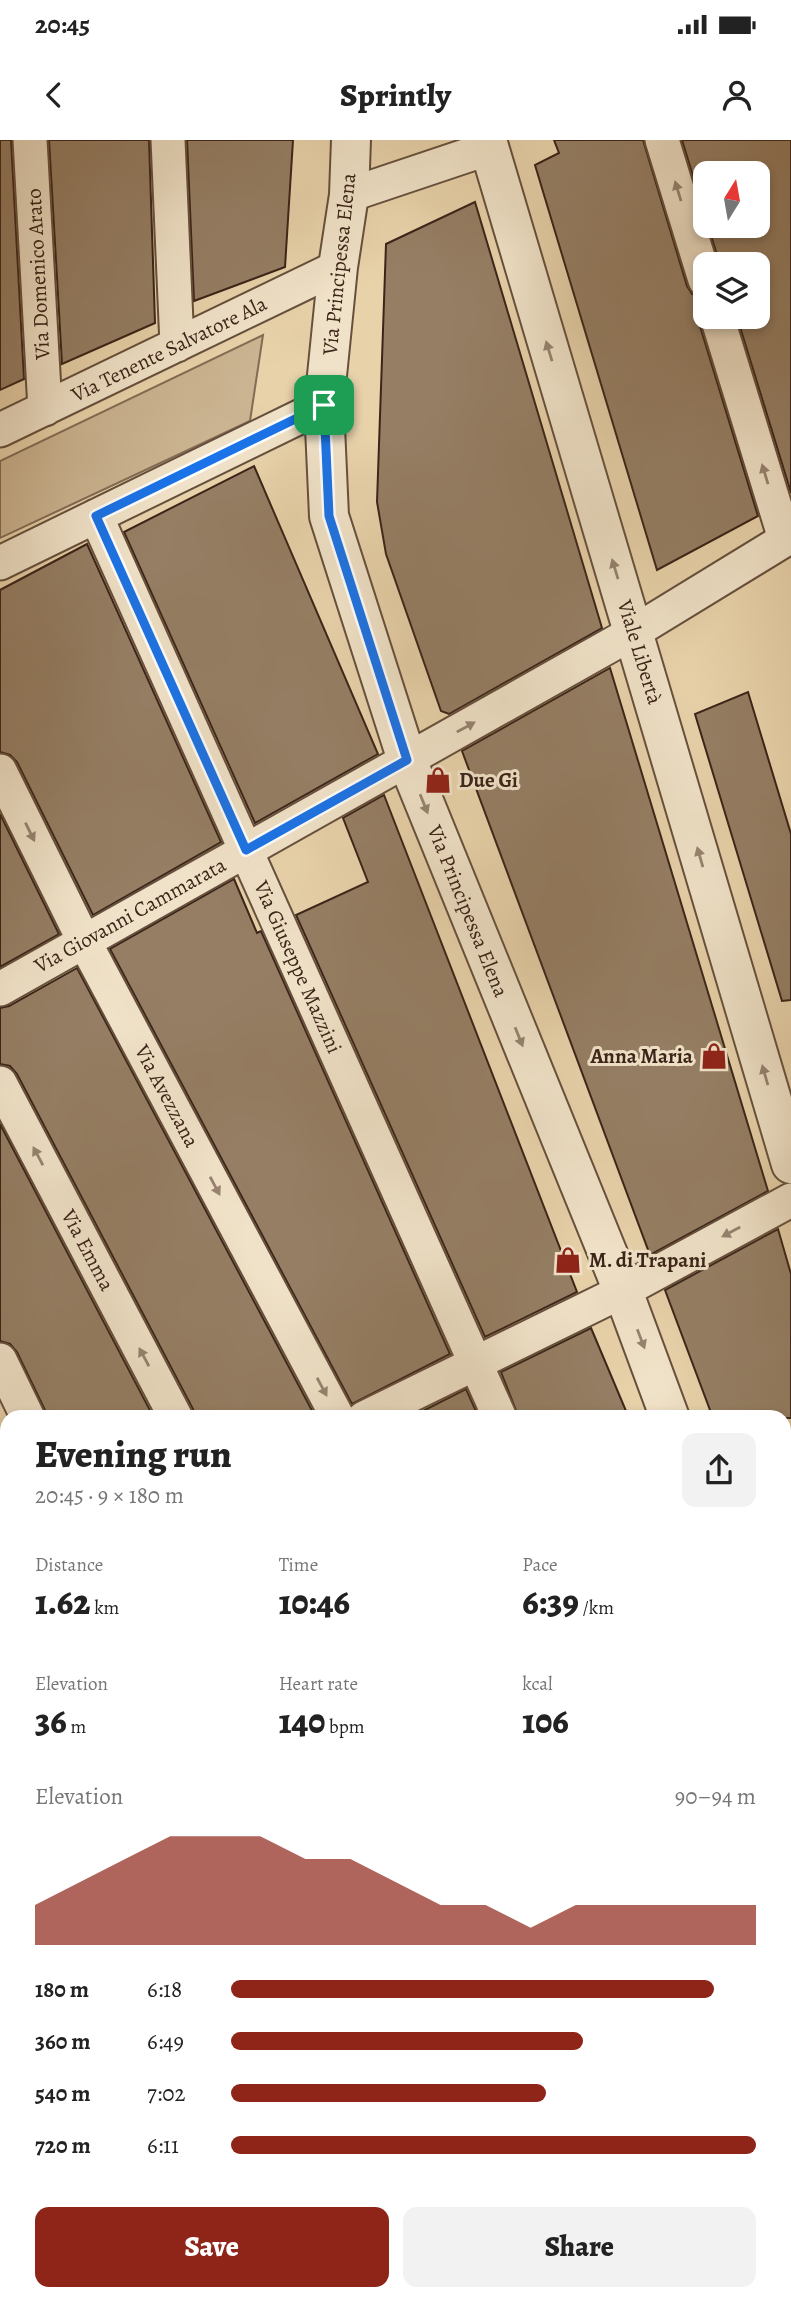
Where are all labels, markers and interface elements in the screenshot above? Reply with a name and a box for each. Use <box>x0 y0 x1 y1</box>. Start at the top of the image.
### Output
text: 20:45 <box>35 7 90 42</box>
text: Sprintly <box>340 73 451 117</box>
icon: back <box>35 76 73 114</box>
icon: person <box>718 76 756 114</box>
north arrow <box>693 161 770 238</box>
map controls <box>693 161 770 329</box>
street label: Via Principessa Elena <box>315 171 363 357</box>
one-way arrow <box>672 180 683 201</box>
street label: Via Domenico Arato <box>20 188 57 361</box>
button: layers <box>693 252 770 329</box>
street label: Via Tenente Salvatore Ala <box>66 289 272 409</box>
one-way arrow <box>543 340 554 361</box>
pin <box>294 375 354 435</box>
icon: arrive <box>305 386 343 424</box>
one-way arrow <box>760 463 770 484</box>
one-way arrow <box>609 558 619 579</box>
street label: Viale Libertà <box>611 595 669 708</box>
one-way arrow <box>456 721 476 733</box>
shop icon: Due Gi <box>423 765 453 795</box>
place label: Due Gi <box>459 766 518 794</box>
one-way arrow <box>419 793 430 814</box>
street label: Via Principessa Elena <box>420 820 515 1001</box>
one-way arrow <box>25 822 36 842</box>
one-way arrow <box>695 846 705 867</box>
street label: Via Giovanni Cammarata <box>28 850 231 980</box>
street label: Via Giuseppe Mazzini <box>247 875 349 1058</box>
one-way arrow <box>514 1027 525 1048</box>
street label: Via Avezzana <box>128 1039 206 1152</box>
shop icon: Anna Maria <box>699 1041 729 1071</box>
place label: Anna Maria <box>589 1042 694 1070</box>
one-way arrow <box>759 1065 769 1086</box>
one-way arrow <box>33 1145 45 1165</box>
one-way arrow <box>209 1176 221 1196</box>
street label: Via Emma <box>54 1204 121 1296</box>
one-way arrow <box>721 1226 741 1238</box>
shop icon: M. di Trapani <box>553 1245 583 1275</box>
place label: M. di Trapani <box>589 1246 706 1274</box>
one-way arrow <box>635 1329 646 1350</box>
one-way arrow <box>138 1347 150 1367</box>
one-way arrow <box>316 1377 328 1397</box>
text: Evening run <box>35 1428 232 1480</box>
button: share <box>682 1433 756 1507</box>
text: 20:45 · 9 × 180 m <box>35 1480 184 1511</box>
text: Distance <box>35 1552 103 1578</box>
text: Time <box>279 1552 318 1578</box>
text: Pace <box>522 1552 558 1578</box>
text: 1.62 <box>35 1578 90 1626</box>
text: 10:46 <box>279 1578 350 1626</box>
text: 6:39 <box>522 1578 579 1626</box>
text: km <box>90 1595 119 1621</box>
text: /km <box>579 1595 614 1621</box>
text: Elevation <box>35 1671 108 1697</box>
text: Heart rate <box>279 1671 358 1697</box>
text: kcal <box>522 1671 553 1697</box>
text: 36 <box>35 1697 67 1745</box>
text: 140 <box>279 1697 325 1745</box>
text: 106 <box>522 1697 569 1745</box>
text: m <box>67 1714 86 1740</box>
text: bpm <box>325 1714 365 1740</box>
text: Elevation <box>35 1781 123 1812</box>
text: 90–94 m <box>675 1781 756 1812</box>
text: 180 m <box>35 1974 89 2005</box>
text: 6:18 <box>147 1974 182 2005</box>
text: 360 m <box>35 2026 90 2057</box>
text: 6:49 <box>147 2026 184 2057</box>
text: 540 m <box>35 2078 90 2109</box>
text: 7:02 <box>147 2078 185 2109</box>
text: 720 m <box>35 2130 91 2161</box>
text: 6:11 <box>147 2130 179 2161</box>
button: Save <box>35 2207 389 2287</box>
button: Share <box>403 2207 756 2287</box>

